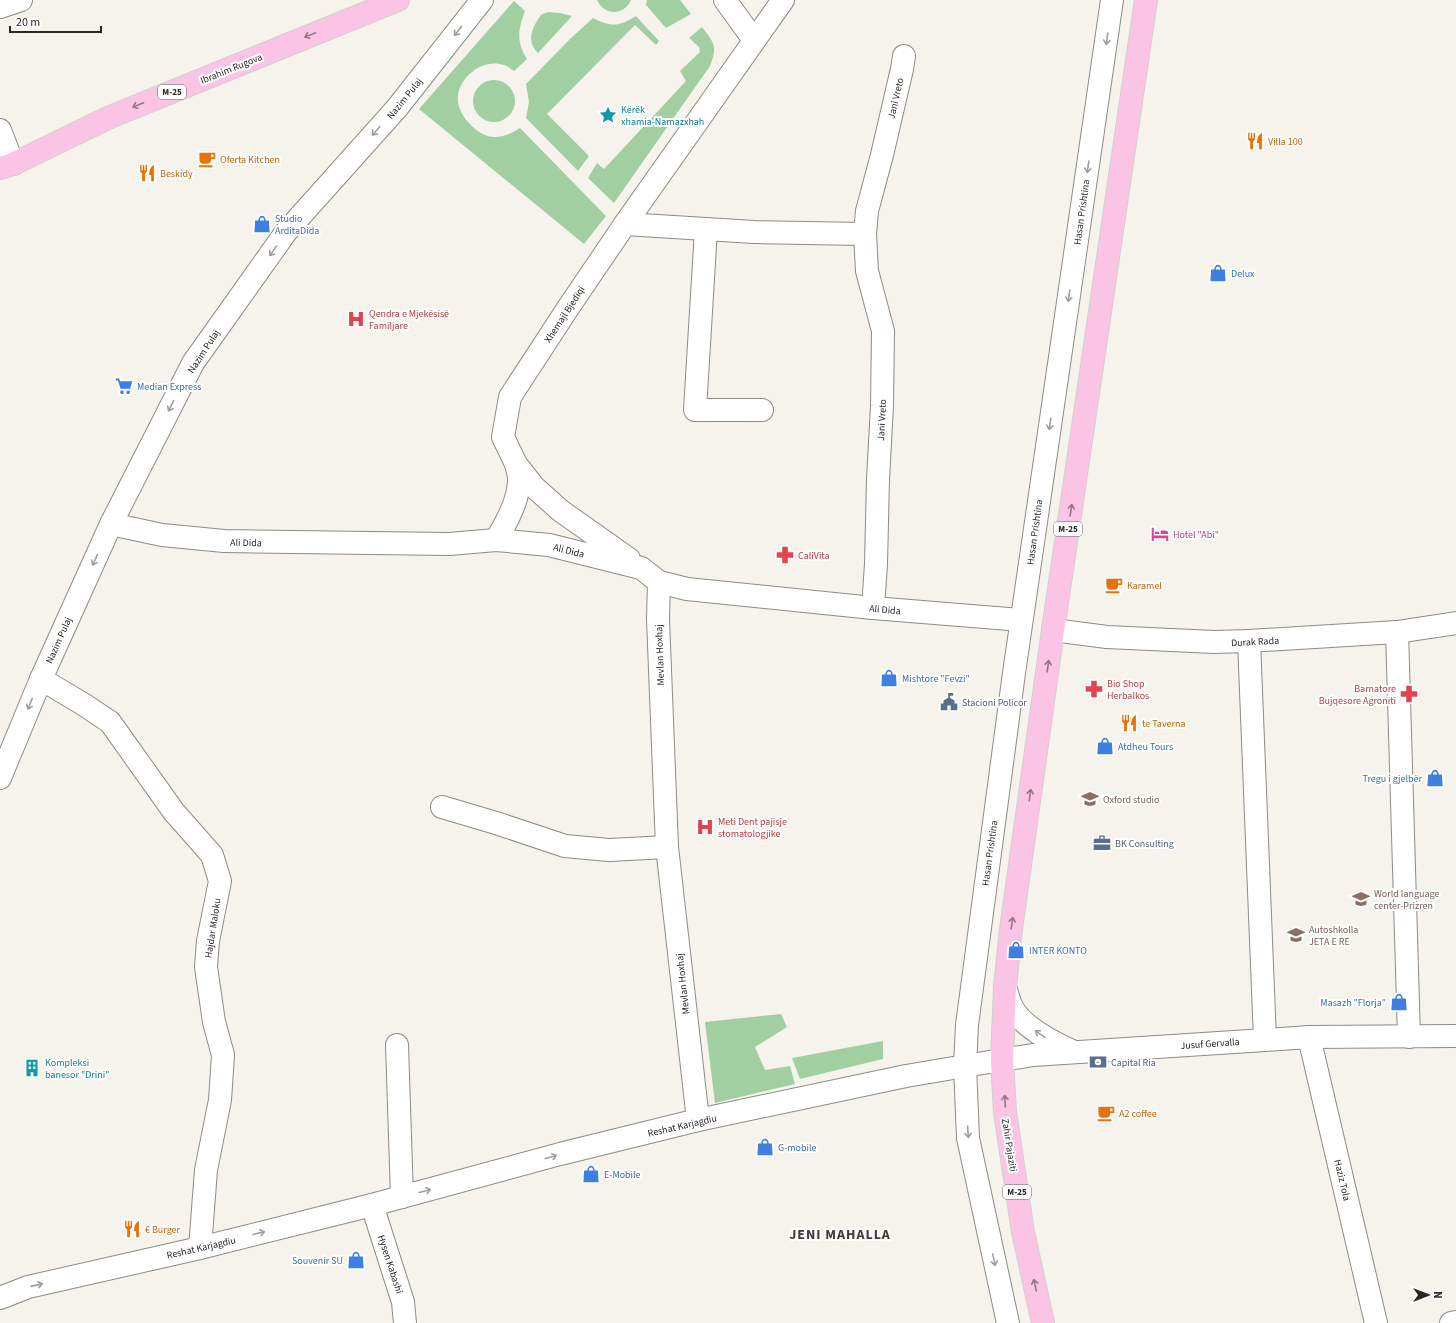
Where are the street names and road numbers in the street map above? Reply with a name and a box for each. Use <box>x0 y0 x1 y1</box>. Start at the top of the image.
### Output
street label: Ibrahim Rugova <box>198 50 264 88</box>
street label: Nazim Pulaj <box>384 75 426 122</box>
street label: Jani Vreto <box>884 76 907 120</box>
road number: M-25 <box>158 85 186 99</box>
street label: Hasan Prishtina <box>1070 179 1094 246</box>
street label: Xhemajl Bjediqi <box>541 283 588 346</box>
street label: Nazim Pulaj <box>184 327 223 376</box>
street label: Jani Vreto <box>874 399 890 441</box>
street label: Hasan Prishtina <box>1023 499 1047 566</box>
road number: M-25 <box>1054 522 1082 536</box>
street label: Ali Dida <box>230 536 262 550</box>
street label: Ali Dida <box>552 540 586 562</box>
street label: Ali Dida <box>869 602 901 618</box>
street label: Nazim Pulaj <box>42 615 75 666</box>
street label: Mevlan Hoxhaj <box>652 624 668 686</box>
street label: Durak Rada <box>1231 634 1279 650</box>
street label: Hasan Prishtina <box>978 820 1002 887</box>
street label: Hajdar Maloku <box>201 897 225 959</box>
street label: Mevlan Hoxhaj <box>673 953 693 1015</box>
street label: Jusuf Gervalla <box>1180 1035 1240 1053</box>
street label: Reshat Karjagdiu <box>646 1111 718 1141</box>
street label: Zahir Pajaziti <box>998 1117 1020 1173</box>
street label: Haziz Tola <box>1330 1158 1354 1202</box>
road number: M-25 <box>1003 1185 1031 1199</box>
street label: Reshat Karjagdiu <box>165 1233 237 1263</box>
street label: Hysen Kabashi <box>374 1233 406 1296</box>

